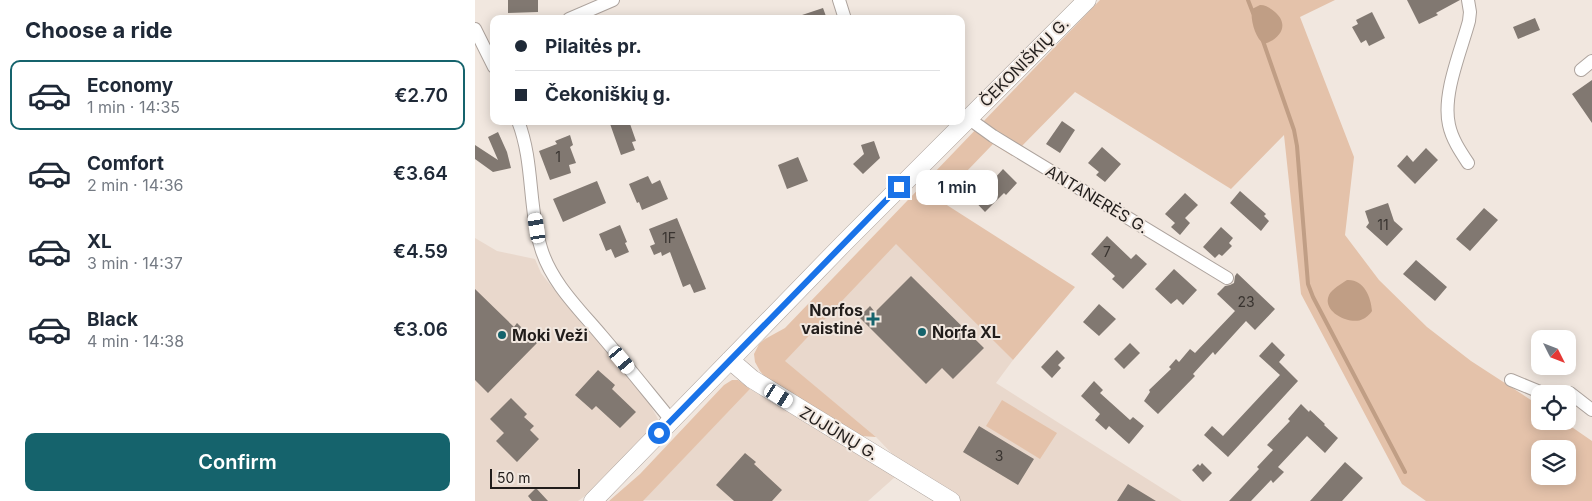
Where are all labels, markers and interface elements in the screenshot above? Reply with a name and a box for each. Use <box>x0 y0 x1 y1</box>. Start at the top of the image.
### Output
street label: ČEKONIŠKIŲ G. <box>975 13 1073 111</box>
text: Choose a ride <box>25 17 173 43</box>
text: Pilaitės pr. <box>545 35 642 58</box>
icon: car <box>27 73 72 118</box>
text: Economy <box>87 74 173 97</box>
text: Čekoniškių g. <box>545 83 671 106</box>
text: €2.70 <box>394 84 448 107</box>
text: 1 min · 14:35 <box>87 97 180 117</box>
house number: 1 <box>555 148 561 165</box>
icon: car <box>27 151 72 196</box>
text: Comfort <box>87 152 164 175</box>
street label: ANTANERĖS G. <box>1042 161 1152 237</box>
text: €3.64 <box>393 162 448 185</box>
callout: 1 min <box>917 170 999 204</box>
text: 2 min · 14:36 <box>87 175 183 195</box>
route end <box>888 176 910 198</box>
text: 1 min <box>937 177 977 197</box>
car <box>527 212 546 244</box>
house number: 11 <box>1377 216 1389 233</box>
icon: car <box>27 229 72 274</box>
house number: 1F <box>662 229 676 246</box>
text: XL <box>87 230 112 253</box>
text: €4.59 <box>393 240 448 263</box>
house number: 7 <box>1103 243 1111 260</box>
text: 3 min · 14:37 <box>87 253 183 273</box>
house number: 23 <box>1237 293 1255 310</box>
place label: Norfos vaistinė <box>801 300 863 338</box>
icon: car <box>27 307 72 352</box>
text: Black <box>87 308 138 331</box>
marker: Norfos vaistinė <box>867 313 879 325</box>
text: €3.06 <box>393 318 448 341</box>
place label: Norfa XL <box>932 322 1001 342</box>
place label: Moki Veži <box>512 325 588 345</box>
marker: Norfa XL <box>916 326 928 338</box>
marker: Moki Veži <box>496 329 508 341</box>
north arrow <box>1531 330 1576 375</box>
map controls <box>1531 330 1576 485</box>
text: 4 min · 14:38 <box>87 331 184 351</box>
car <box>606 344 637 376</box>
car <box>762 382 795 410</box>
button: locate <box>1531 385 1576 430</box>
street label: ZUJŪNŲ G. <box>796 402 882 464</box>
route start <box>648 422 670 444</box>
button: Confirm <box>25 433 450 491</box>
button: layers <box>1531 440 1576 485</box>
house number: 3 <box>995 447 1003 464</box>
scale bar <box>490 466 580 489</box>
text: 50 m <box>497 469 531 486</box>

